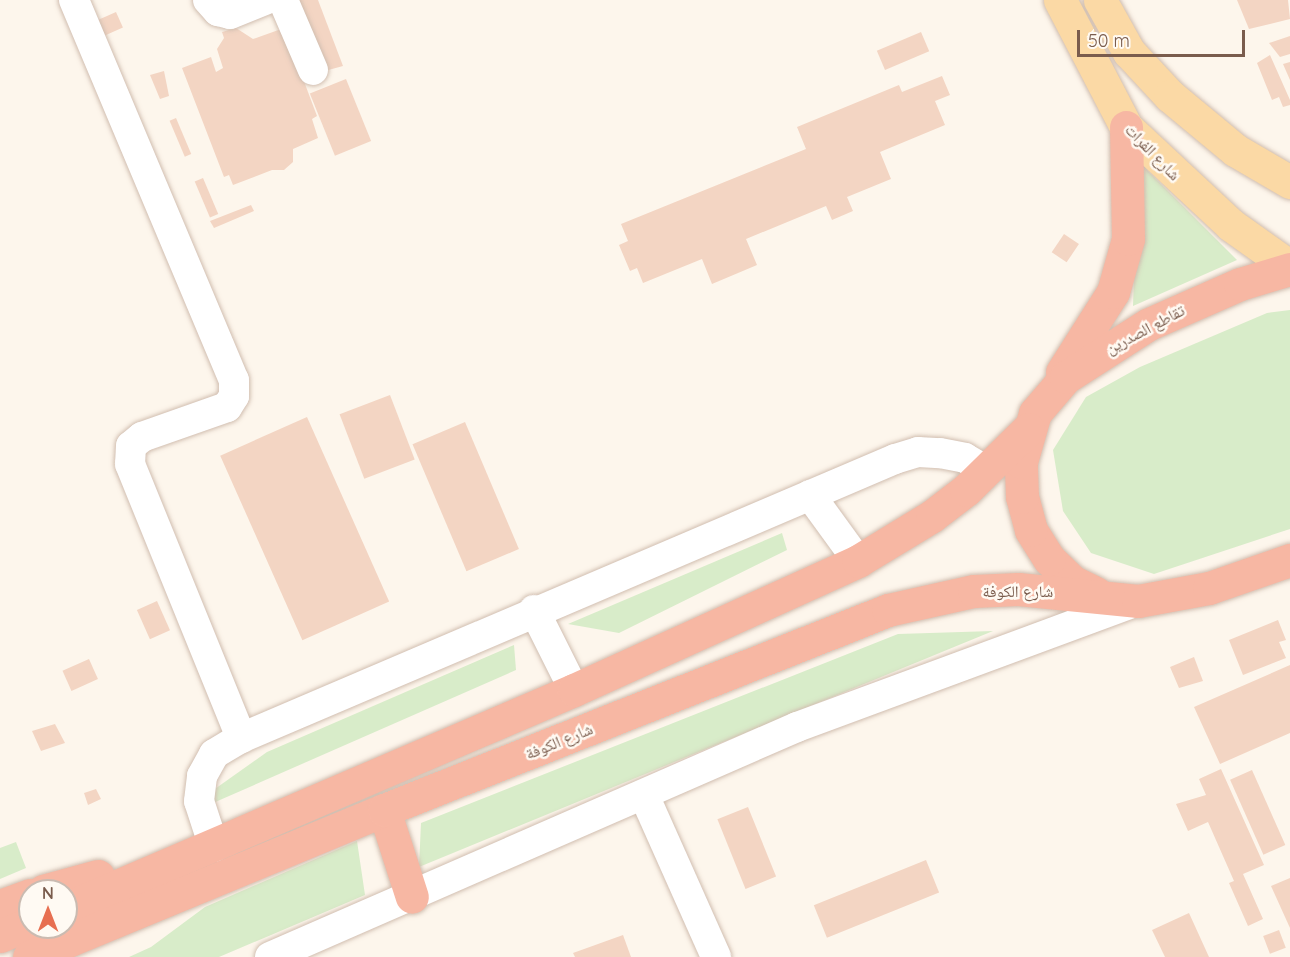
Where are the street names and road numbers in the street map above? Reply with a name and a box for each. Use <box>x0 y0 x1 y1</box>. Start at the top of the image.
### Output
street label: شارع الفرات <box>1122 120 1184 184</box>
street label: تقاطع الصدرين <box>1102 300 1188 358</box>
street label: شارع الكوفة <box>983 581 1053 601</box>
street label: شارع الكوفة <box>523 719 595 763</box>

